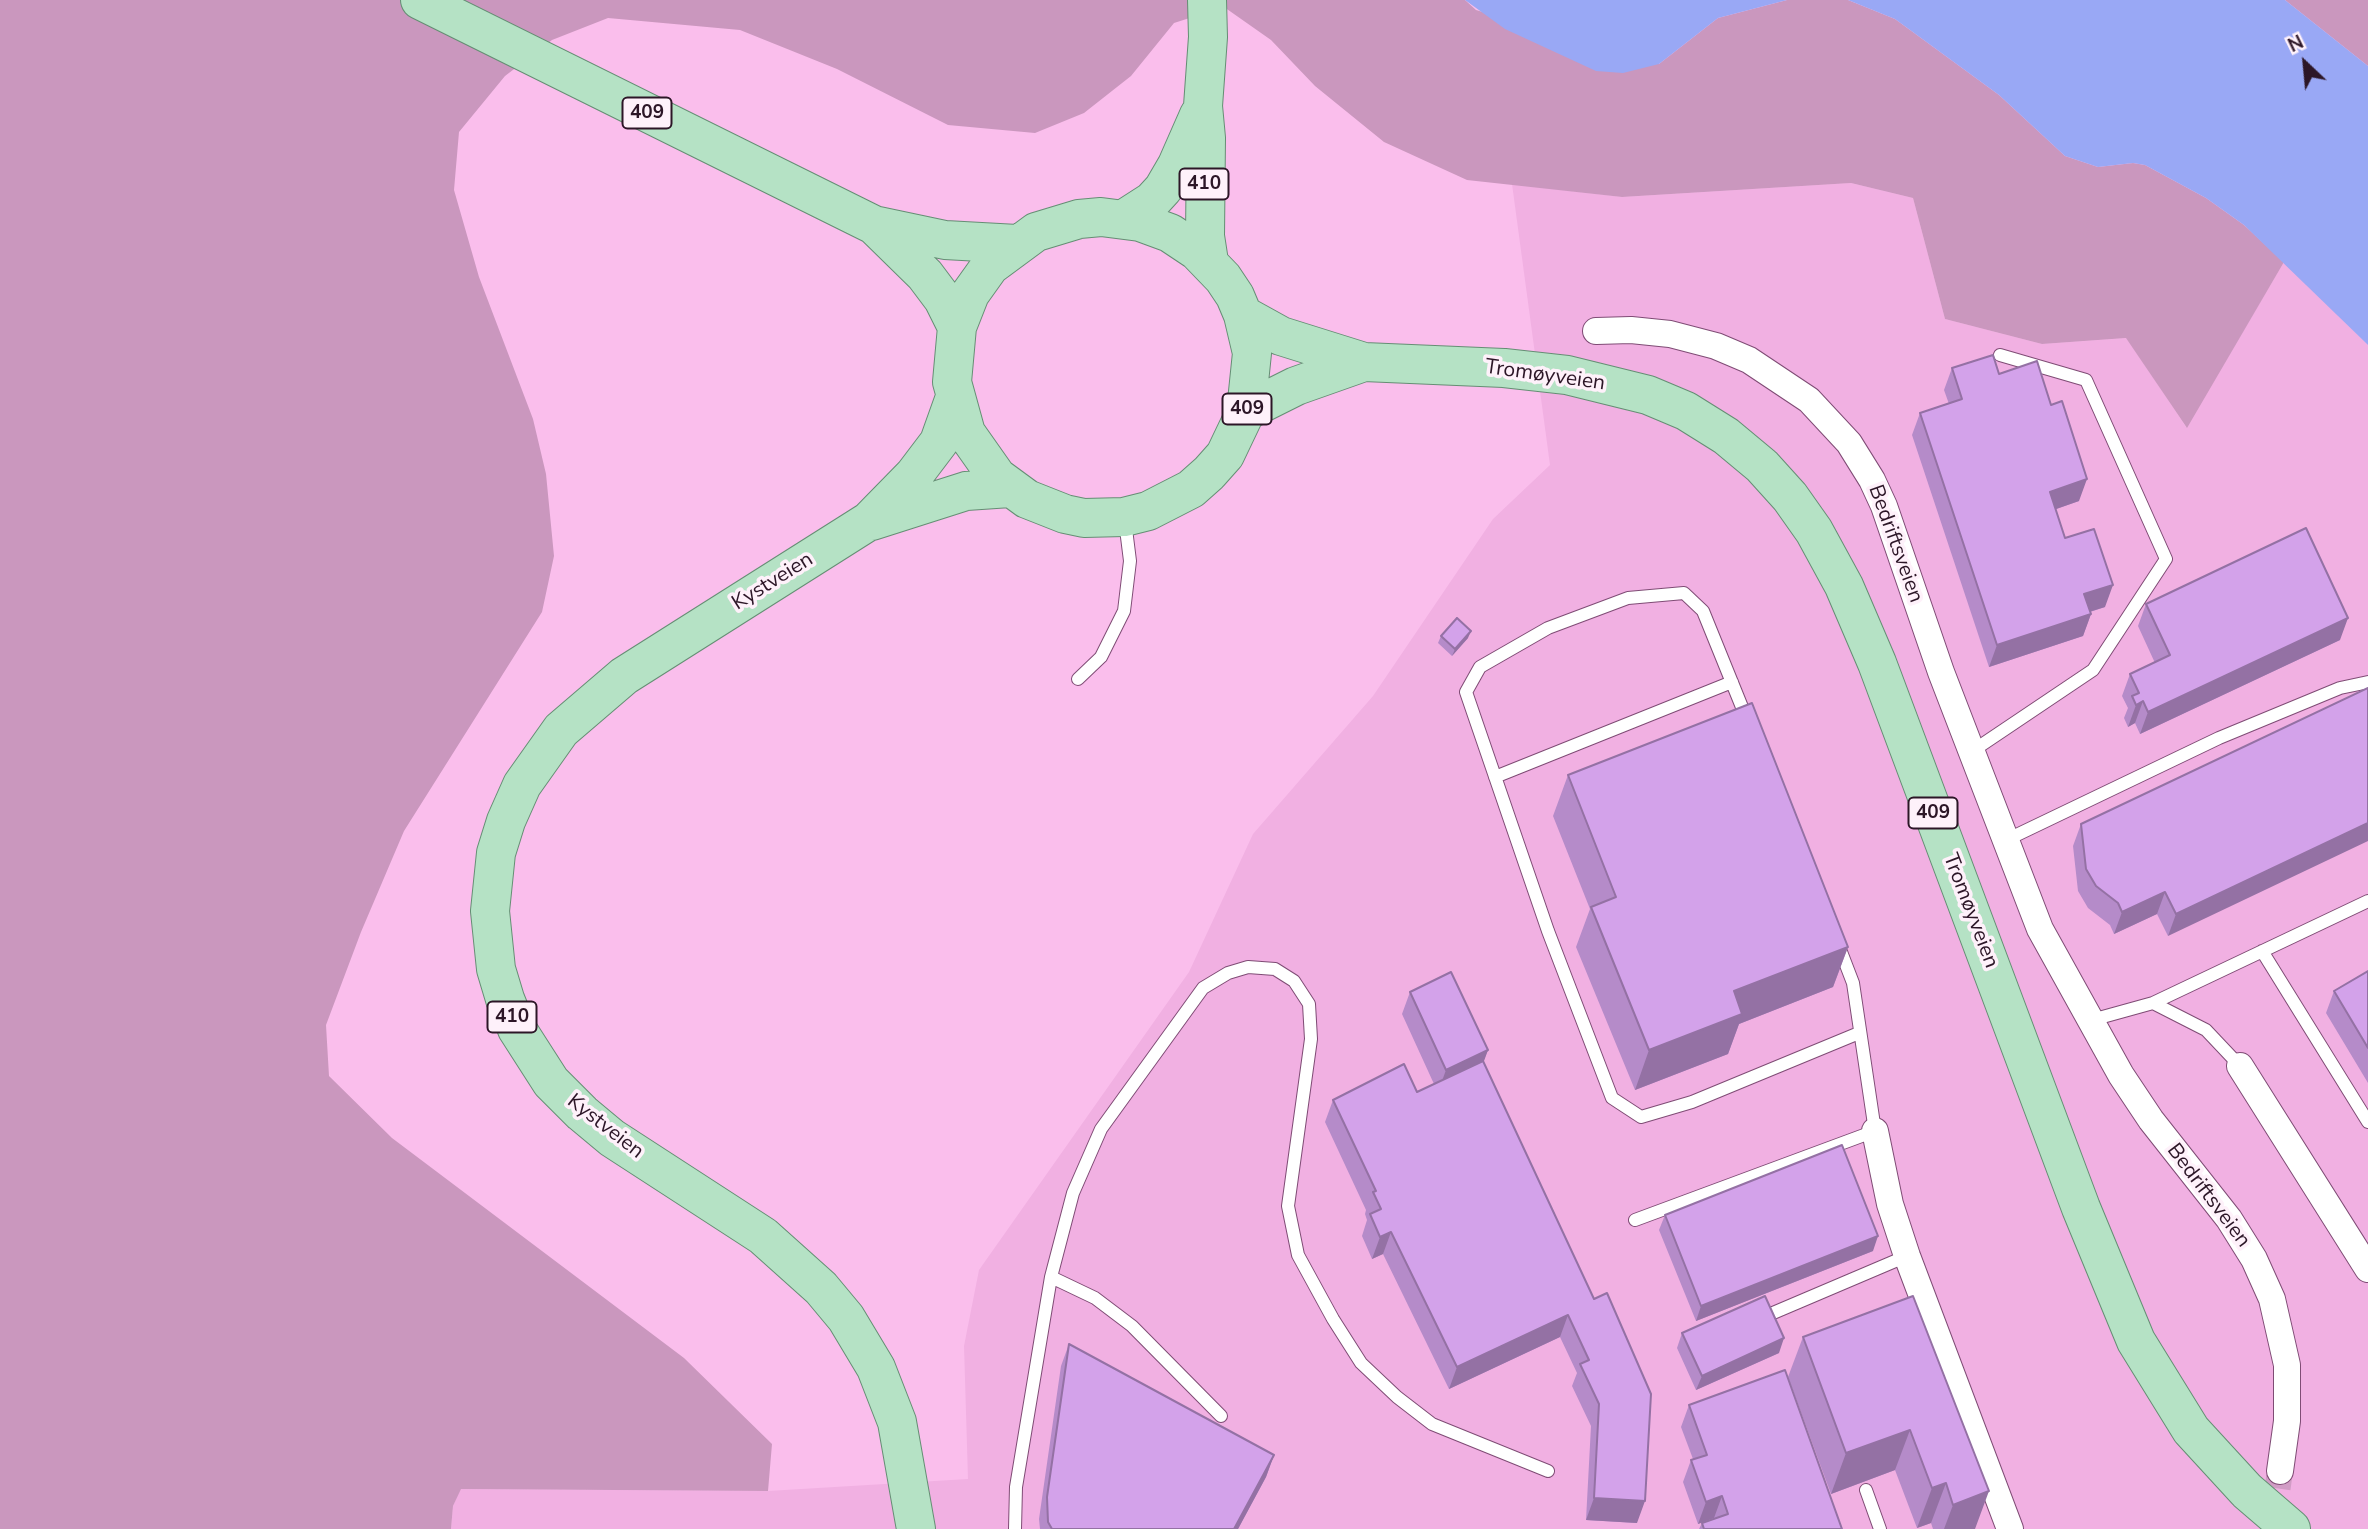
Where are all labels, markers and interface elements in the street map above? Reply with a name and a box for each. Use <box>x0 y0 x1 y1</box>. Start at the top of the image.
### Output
north arrow <box>2270 28 2340 98</box>
text: N <box>2284 29 2308 59</box>
road number: 409 <box>622 97 672 128</box>
road number: 410 <box>1180 168 1228 200</box>
street label: Tromøyveien <box>1484 355 1606 397</box>
road number: 409 <box>1222 394 1272 424</box>
street label: Bedriftsveien <box>1862 482 1928 606</box>
street label: Kystveien <box>728 547 818 617</box>
road number: 409 <box>1909 798 1958 828</box>
street label: Tromøyveien <box>1937 850 2003 972</box>
road number: 410 <box>488 1001 536 1032</box>
street label: Kystveien <box>562 1089 648 1165</box>
street label: Bedriftsveien <box>2161 1139 2255 1253</box>

